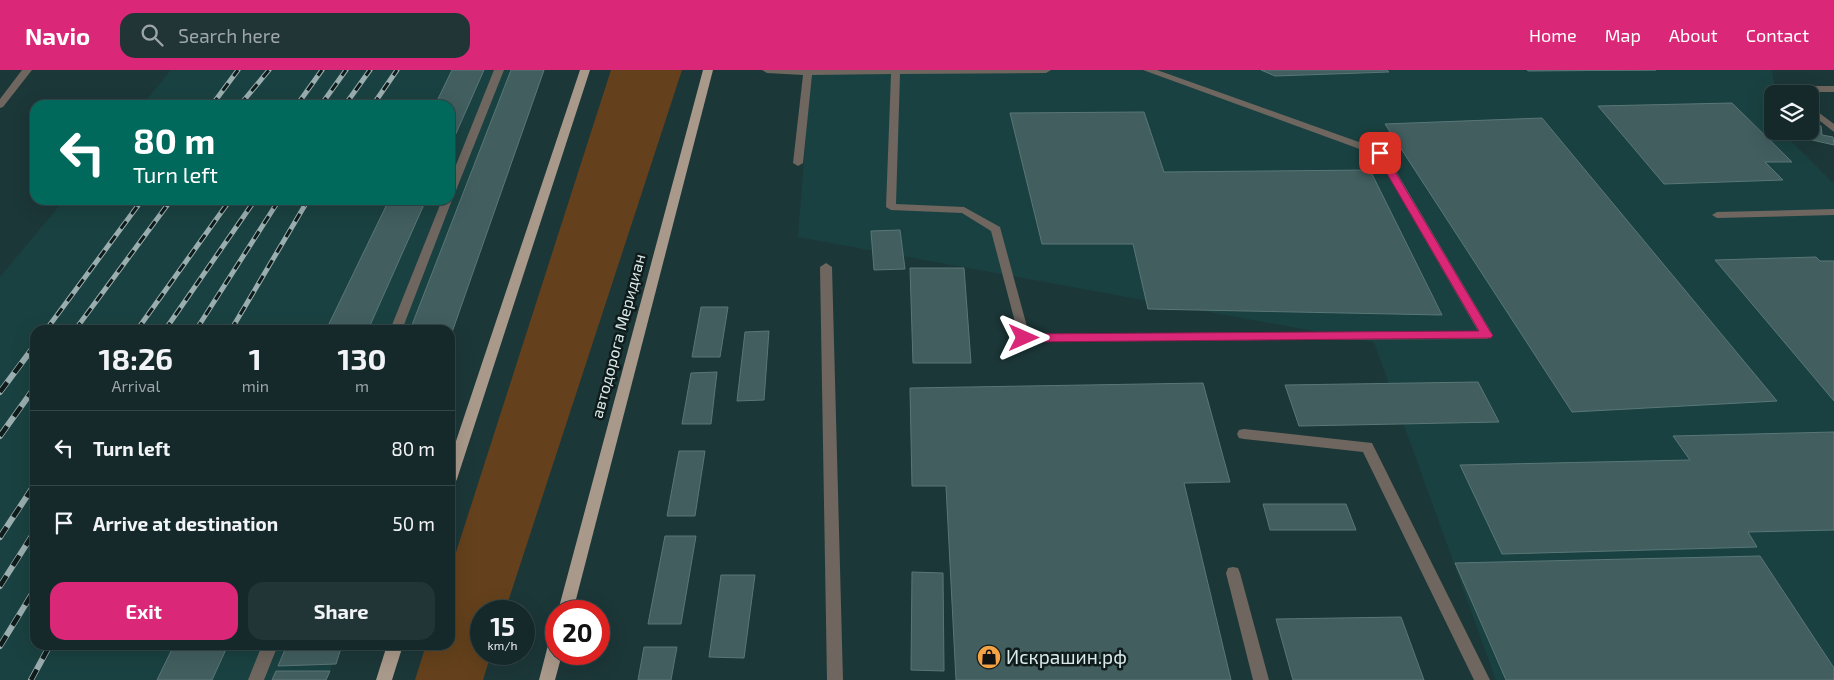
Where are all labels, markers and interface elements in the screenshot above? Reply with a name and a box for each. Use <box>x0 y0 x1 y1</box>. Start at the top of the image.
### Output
search box <box>120 13 470 58</box>
text: Navio <box>25 21 90 50</box>
icon: search <box>138 21 166 49</box>
text: Search here <box>178 24 280 47</box>
text: Home <box>1529 24 1577 46</box>
text: Map <box>1605 24 1641 46</box>
text: About <box>1669 24 1718 46</box>
text: Contact <box>1746 24 1809 46</box>
map controls <box>1764 85 1819 140</box>
button: layers <box>1764 85 1819 140</box>
text: 80 m <box>133 119 215 161</box>
icon: left <box>50 120 115 185</box>
pin <box>1359 132 1401 174</box>
icon: arrive <box>1366 139 1394 167</box>
text: Turn left <box>133 161 218 187</box>
street label: автодорога Меридиан <box>586 252 649 420</box>
position arrow <box>997 311 1049 363</box>
text: 18:26 <box>99 340 173 376</box>
text: 1 <box>249 340 262 376</box>
text: 130 <box>338 340 386 376</box>
text: Arrival <box>111 376 160 395</box>
text: min <box>242 376 269 395</box>
text: m <box>355 376 369 395</box>
icon: left <box>50 434 78 462</box>
text: Turn left <box>93 437 170 460</box>
text: 80 m <box>391 437 435 460</box>
icon: arrive <box>50 509 78 537</box>
text: Arrive at destination <box>93 512 278 535</box>
text: 50 m <box>392 512 435 535</box>
button: Exit <box>50 582 238 640</box>
button: Share <box>248 582 435 640</box>
speed limit sign: 20 <box>545 600 610 665</box>
text: 15 <box>490 611 515 641</box>
text: km/h <box>488 638 517 652</box>
shop icon: Искрашин.рф <box>976 644 1002 670</box>
place label: Искрашин.рф <box>1006 645 1127 668</box>

